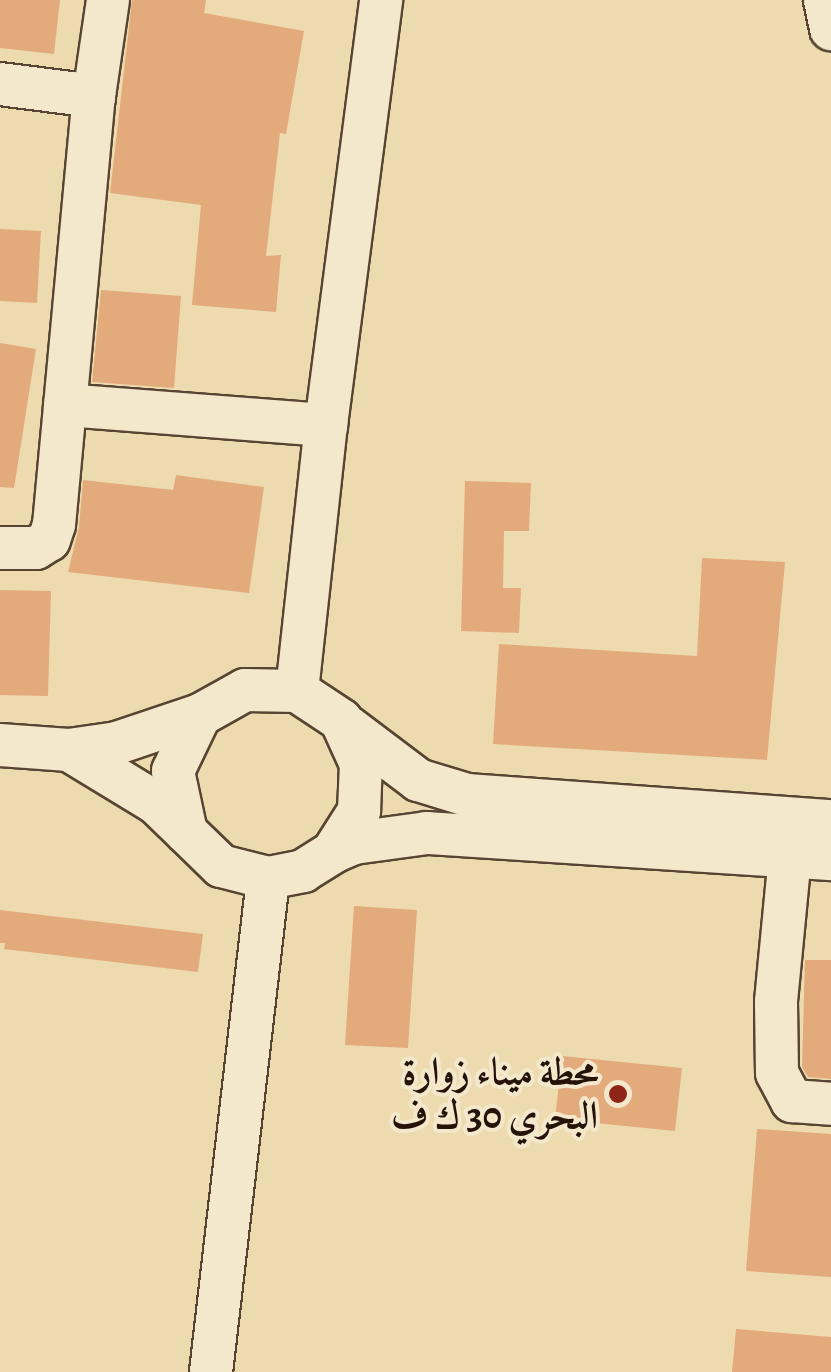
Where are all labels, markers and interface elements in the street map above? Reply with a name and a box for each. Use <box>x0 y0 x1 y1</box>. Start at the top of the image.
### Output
place label: محطة ميناء زوارة البحري 30 ك ف <box>391 1049 598 1138</box>
marker: محطة ميناء زوارة البحري 30 ك ف <box>607 1083 629 1105</box>

